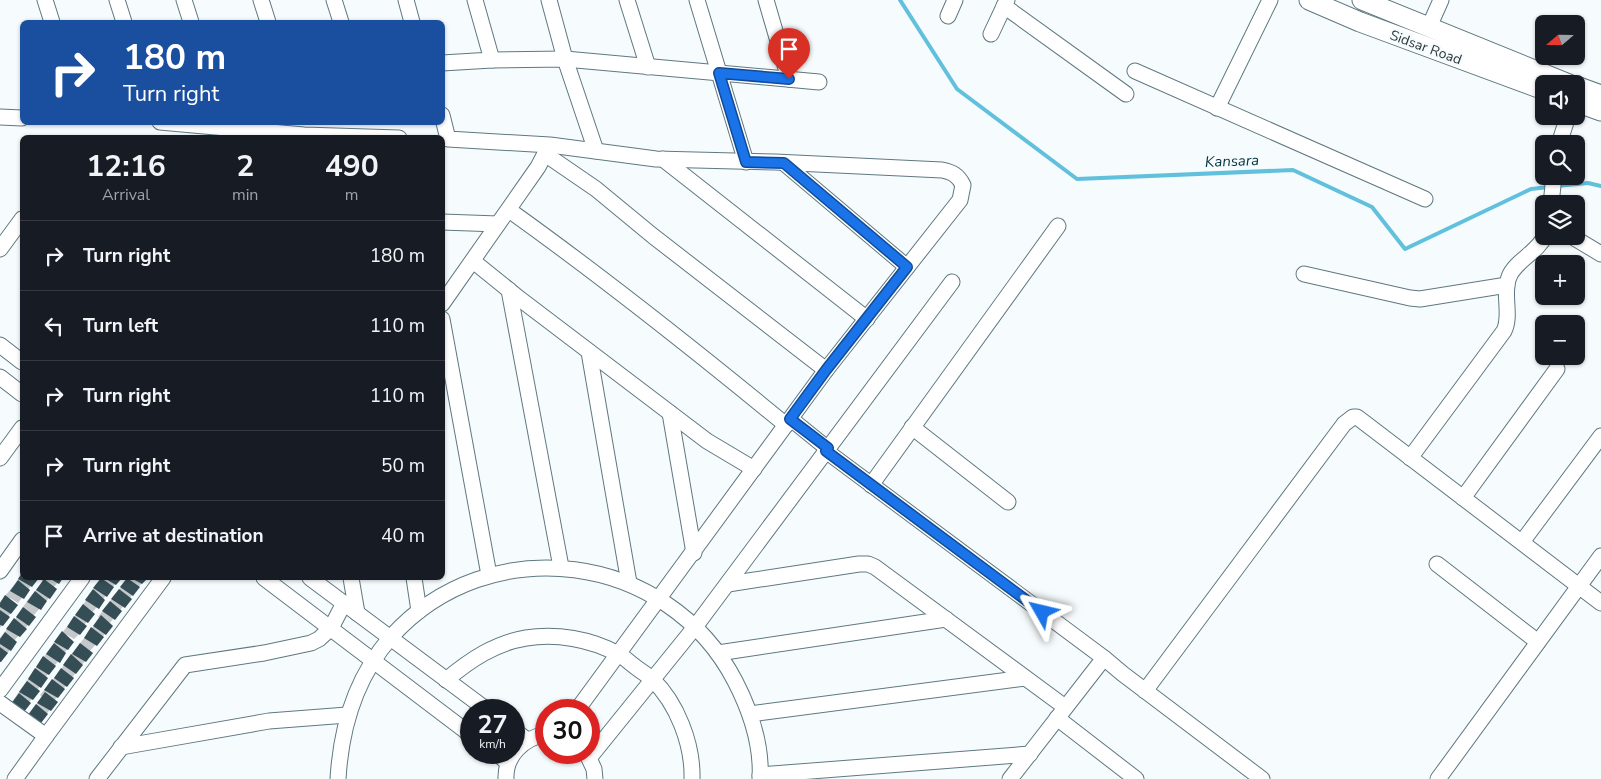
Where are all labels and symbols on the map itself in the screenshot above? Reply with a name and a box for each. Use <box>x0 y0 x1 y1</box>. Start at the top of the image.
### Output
north arrow <box>1535 15 1585 65</box>
street label: Sidsar Road <box>1387 26 1464 69</box>
pin <box>768 28 810 79</box>
water label: Kansara <box>1205 150 1260 172</box>
position arrow <box>1015 585 1067 637</box>
speed limit sign: 30 <box>535 699 600 764</box>

